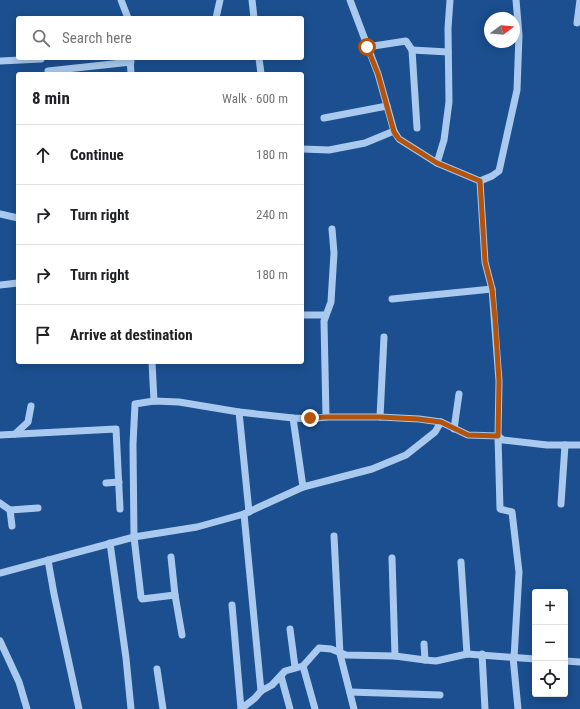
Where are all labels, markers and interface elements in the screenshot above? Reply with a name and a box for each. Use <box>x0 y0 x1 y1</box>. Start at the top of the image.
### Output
north arrow <box>484 12 520 48</box>
search box <box>16 16 304 60</box>
icon: search <box>30 27 52 49</box>
text: Search here <box>62 29 132 47</box>
route start <box>358 38 376 56</box>
text: 8 min <box>32 88 70 108</box>
text: Walk · 600 m <box>222 91 288 106</box>
icon: ahead <box>32 144 54 166</box>
text: Continue <box>70 146 124 164</box>
text: 180 m <box>256 147 288 162</box>
icon: right <box>32 204 54 226</box>
text: Turn right <box>70 206 129 224</box>
text: 240 m <box>256 207 288 222</box>
icon: right <box>32 264 54 286</box>
text: Turn right <box>70 266 129 284</box>
text: 180 m <box>256 267 288 282</box>
icon: arrive <box>32 324 54 346</box>
text: Arrive at destination <box>70 326 193 344</box>
route end <box>301 409 319 427</box>
map controls <box>532 589 568 697</box>
button: + <box>532 589 568 625</box>
button: − <box>532 625 568 661</box>
button: locate <box>532 661 568 697</box>

